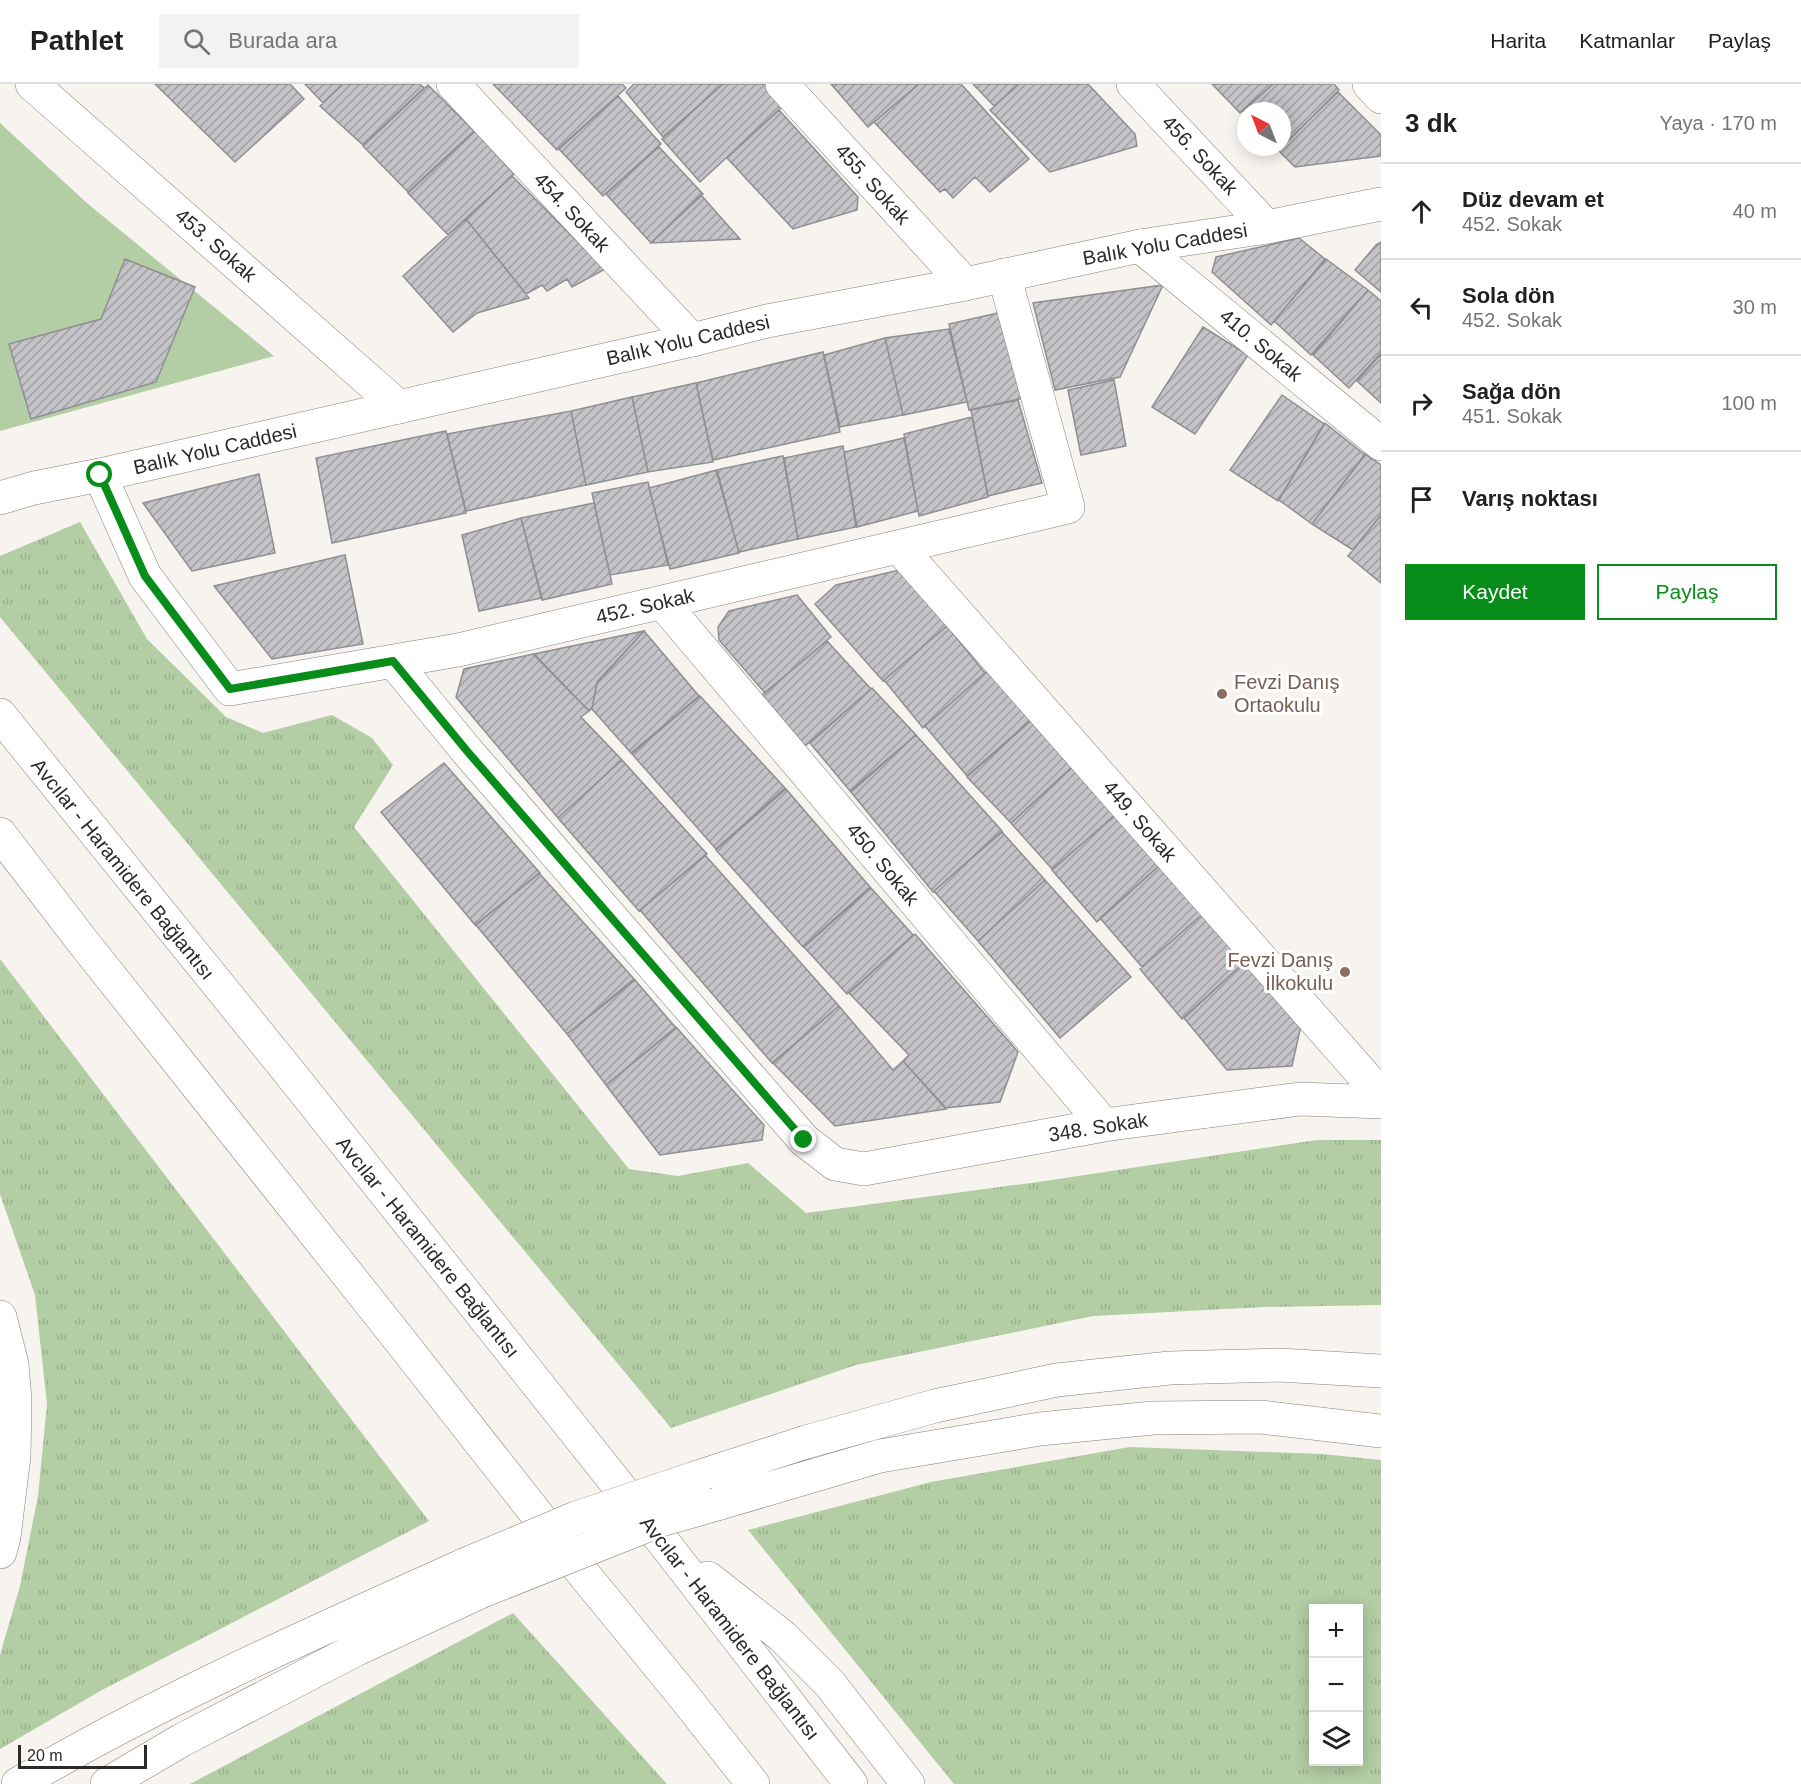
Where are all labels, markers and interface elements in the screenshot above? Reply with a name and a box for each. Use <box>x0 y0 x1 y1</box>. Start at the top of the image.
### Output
search box <box>159 14 579 68</box>
text: Pathlet <box>30 25 123 56</box>
icon: search <box>180 25 213 58</box>
text: Burada ara <box>228 28 337 53</box>
text: Harita <box>1490 29 1546 52</box>
text: Katmanlar <box>1579 29 1675 52</box>
text: Paylaş <box>1708 29 1771 52</box>
north arrow <box>1237 102 1291 156</box>
text: 3 dk <box>1405 108 1457 138</box>
street label: 456. Sokak <box>1158 111 1243 200</box>
text: Yaya · 170 m <box>1660 112 1777 134</box>
street label: 455. Sokak <box>831 139 915 229</box>
street label: 454. Sokak <box>530 168 615 257</box>
text: Düz devam et <box>1462 187 1604 212</box>
icon: ahead <box>1405 195 1438 228</box>
text: 40 m <box>1733 200 1777 222</box>
street label: 453. Sokak <box>171 204 262 287</box>
text: 452. Sokak <box>1462 213 1562 235</box>
street label: Balık Yolu Caddesi <box>1081 219 1249 269</box>
text: Sola dön <box>1462 283 1555 308</box>
icon: left <box>1405 291 1438 324</box>
text: 30 m <box>1733 296 1777 318</box>
street label: 410. Sokak <box>1216 304 1307 386</box>
text: 452. Sokak <box>1462 309 1562 331</box>
street label: Balık Yolu Caddesi <box>604 311 772 369</box>
text: Sağa dön <box>1462 379 1561 404</box>
icon: right <box>1405 387 1438 420</box>
text: 100 m <box>1721 392 1777 414</box>
text: 451. Sokak <box>1462 405 1562 427</box>
street label: Balık Yolu Caddesi <box>131 420 299 478</box>
route start <box>86 461 112 487</box>
icon: arrive <box>1405 483 1438 516</box>
text: Varış noktası <box>1462 486 1598 511</box>
button: Kaydet <box>1405 564 1585 620</box>
button: Paylaş <box>1597 564 1777 620</box>
street label: 452. Sokak <box>594 584 697 628</box>
place label: Fevzi Danış Ortaokulu <box>1234 671 1340 716</box>
marker: Fevzi Danış Ortaokulu <box>1215 687 1229 701</box>
street label: Avcılar - Haramidere Bağlantısı <box>27 754 219 984</box>
street label: 449. Sokak <box>1099 776 1182 867</box>
street label: 450. Sokak <box>842 819 924 910</box>
place label: Fevzi Danış İlkokulu <box>1227 949 1333 994</box>
marker: Fevzi Danış İlkokulu <box>1338 965 1352 979</box>
street label: 348. Sokak <box>1047 1108 1150 1146</box>
route end <box>790 1126 816 1152</box>
street label: Avcılar - Haramidere Bağlantısı <box>332 1132 524 1362</box>
street label: Avcılar - Haramidere Bağlantısı <box>636 1512 824 1744</box>
map controls <box>1309 1604 1363 1766</box>
button: + <box>1309 1604 1363 1658</box>
button: − <box>1309 1658 1363 1712</box>
button: layers <box>1309 1712 1363 1766</box>
scale bar <box>18 1742 147 1770</box>
text: 20 m <box>27 1747 63 1764</box>

